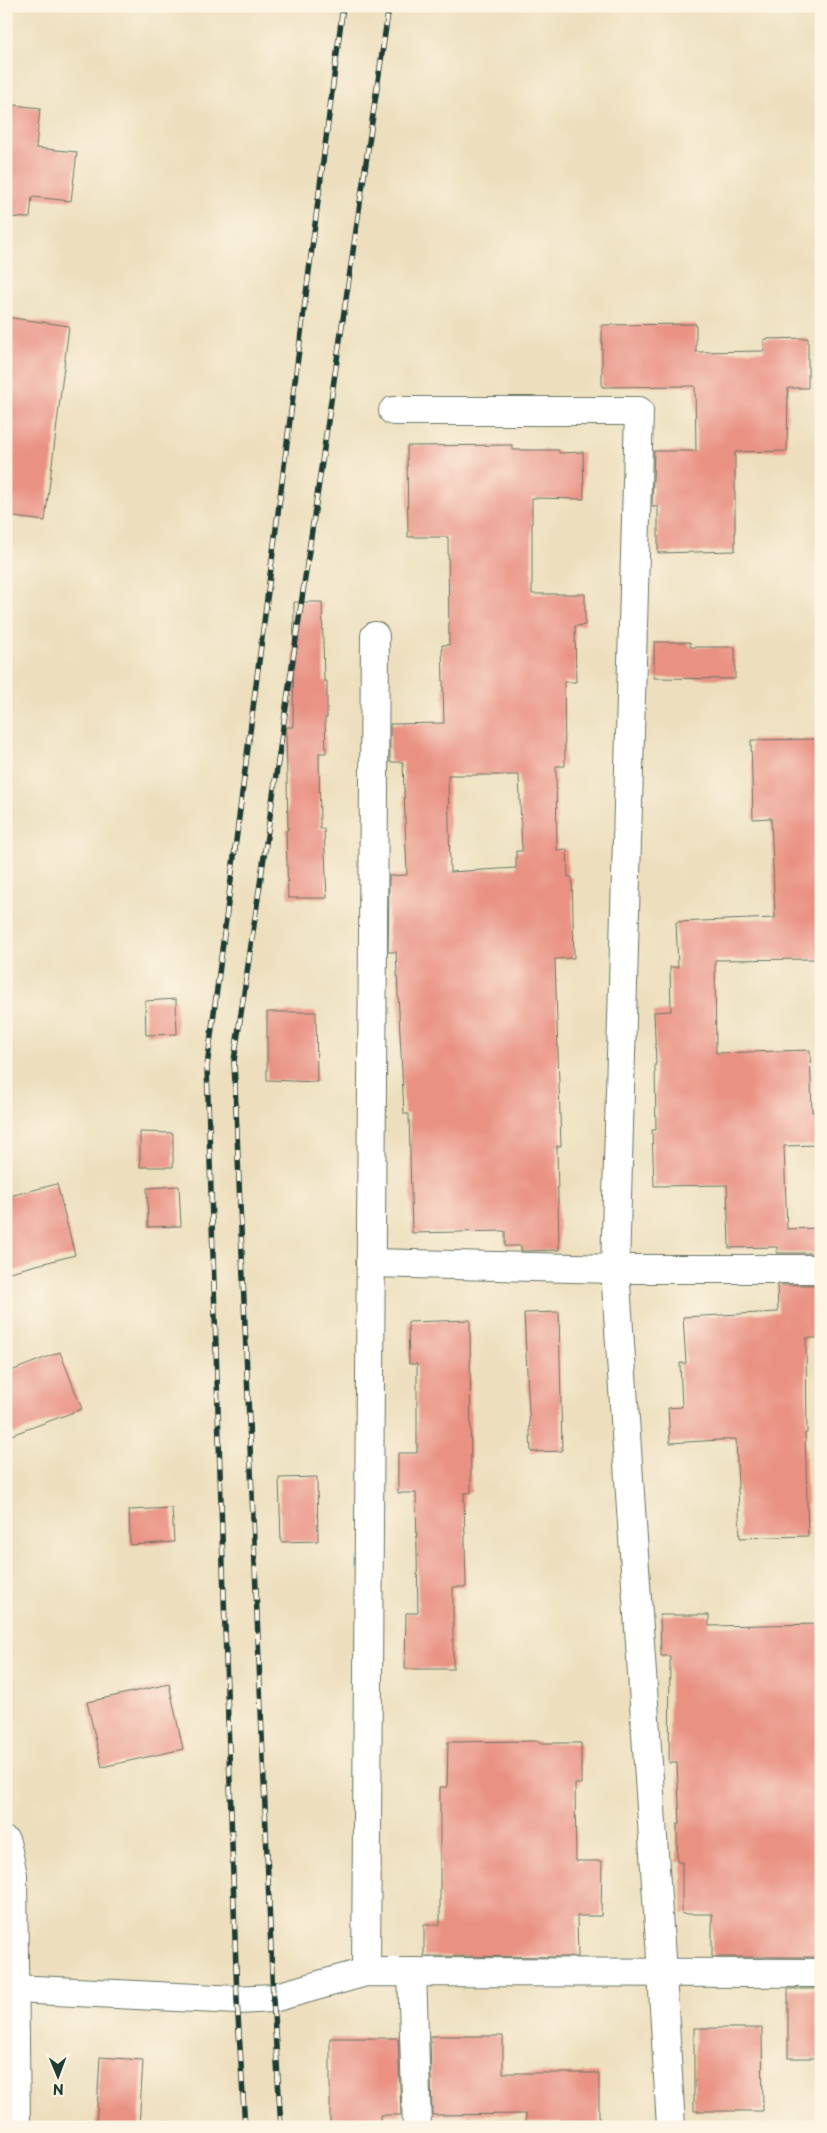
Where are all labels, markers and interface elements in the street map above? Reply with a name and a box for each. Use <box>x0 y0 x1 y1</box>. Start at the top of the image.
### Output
north arrow <box>32 2050 82 2100</box>
text: N <box>53 2079 64 2100</box>

